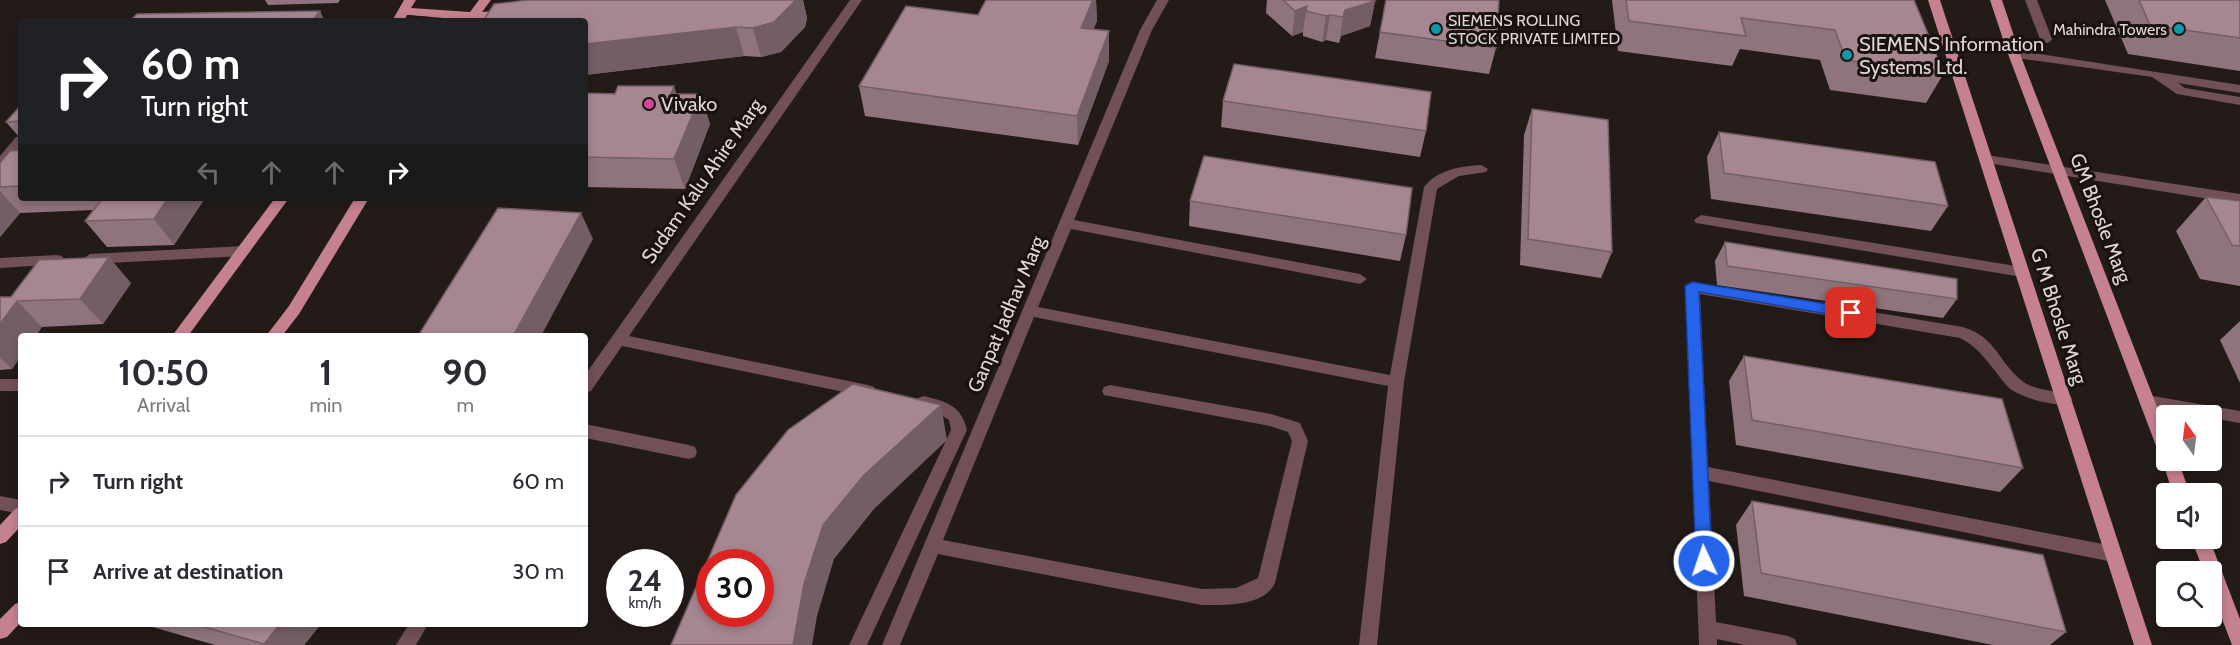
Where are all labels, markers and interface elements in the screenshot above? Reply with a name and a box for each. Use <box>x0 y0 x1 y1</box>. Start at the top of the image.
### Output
place label: SIEMENS ROLLING STOCK PRIVATE LIMITED <box>1448 11 1620 48</box>
place label: Mahindra Towers <box>2053 20 2167 39</box>
marker: SIEMENS ROLLING STOCK PRIVATE LIMITED <box>1429 22 1443 36</box>
marker: Mahindra Towers <box>2172 22 2186 36</box>
place label: SIEMENS Information Systems Ltd. <box>1859 32 2044 79</box>
text: 60 m <box>141 38 240 90</box>
icon: right <box>42 42 120 120</box>
marker: SIEMENS Information Systems Ltd. <box>1840 48 1854 62</box>
text: Turn right <box>141 90 248 123</box>
place label: Vivako <box>661 92 717 116</box>
street label: Sudam Kalu Ahire Marg <box>636 93 768 268</box>
marker: Vivako <box>642 97 656 111</box>
street label: GM Bhosle Marg <box>2065 150 2137 287</box>
icon: left <box>192 156 225 189</box>
icon: ahead <box>255 156 288 189</box>
icon: ahead <box>318 156 351 189</box>
icon: right <box>381 156 414 189</box>
street label: Ganpat Jadhav Marg <box>962 231 1050 396</box>
street label: G M Bhosle Marg <box>2026 245 2093 388</box>
pin <box>1825 287 1876 338</box>
icon: arrive <box>1834 296 1867 329</box>
text: 10:50 <box>118 350 209 394</box>
text: 1 <box>319 350 333 394</box>
text: 90 <box>442 350 488 394</box>
text: Arrival <box>137 393 190 417</box>
text: min <box>309 393 342 417</box>
text: m <box>456 393 474 417</box>
north arrow <box>2156 405 2222 471</box>
map controls <box>2156 405 2222 627</box>
icon: right <box>42 465 75 498</box>
text: Turn right <box>93 468 183 495</box>
text: 60 m <box>512 468 564 495</box>
button: sound <box>2156 483 2222 549</box>
position arrow <box>1672 529 1736 593</box>
speed limit sign: 30 <box>696 549 774 627</box>
icon: arrive <box>42 555 75 588</box>
text: Arrive at destination <box>93 558 283 585</box>
text: 30 m <box>512 558 564 585</box>
button: search <box>2156 561 2222 627</box>
text: 24 <box>628 562 662 599</box>
text: km/h <box>629 594 661 612</box>

